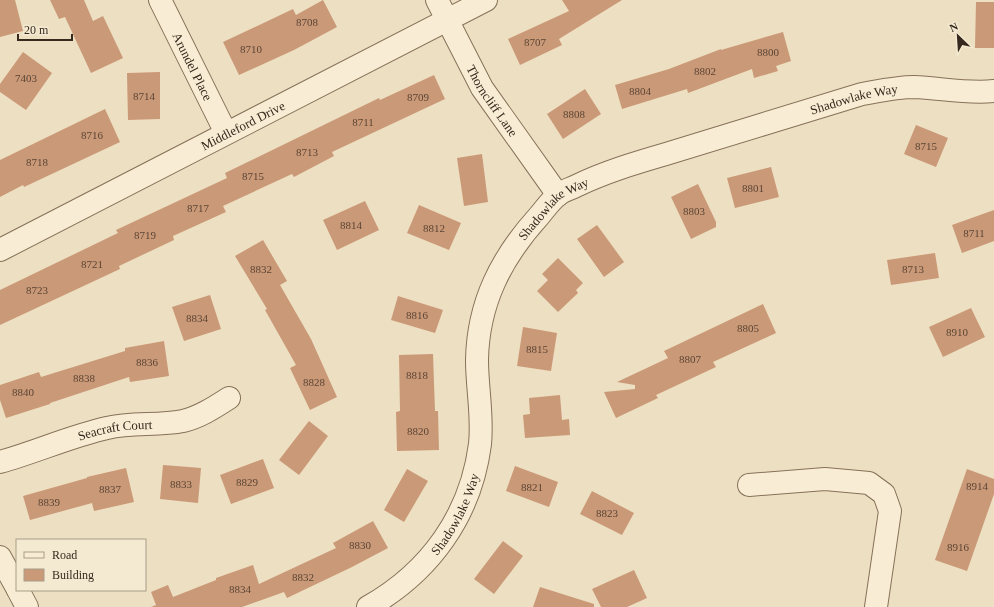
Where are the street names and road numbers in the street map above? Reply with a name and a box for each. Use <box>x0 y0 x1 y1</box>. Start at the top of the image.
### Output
street label: Arundel Place <box>169 30 216 103</box>
street label: Thorncliff Lane <box>463 62 521 140</box>
street label: Shadowlake Way <box>808 81 899 117</box>
street label: Middleford Drive <box>199 98 288 153</box>
street label: Shadowlake Way <box>515 174 591 243</box>
street label: Seacraft Court <box>76 417 153 444</box>
street label: Shadowlake Way <box>428 471 482 558</box>

